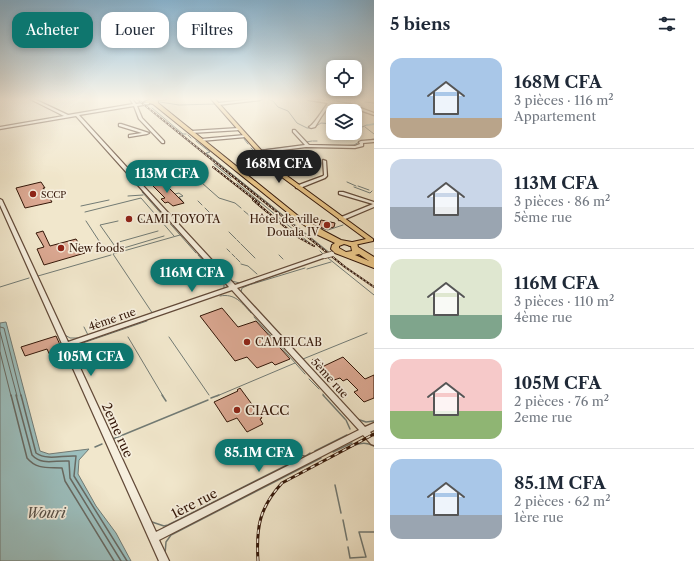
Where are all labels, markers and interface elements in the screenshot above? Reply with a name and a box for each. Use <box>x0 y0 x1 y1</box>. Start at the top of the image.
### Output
chip: Acheter <box>12 12 93 48</box>
chip: Louer <box>101 12 169 48</box>
chip: Filtres <box>177 12 247 48</box>
icon: filters <box>656 13 678 35</box>
text: 5 biens <box>390 14 450 34</box>
map controls <box>326 60 362 140</box>
button: locate <box>326 60 362 96</box>
text: 168M CFA <box>514 72 602 92</box>
icon: home <box>422 74 470 122</box>
text: 3 pièces · 116 m² <box>514 92 614 108</box>
button: layers <box>326 104 362 140</box>
text: Appartement <box>514 108 596 124</box>
pin: 168M CFA <box>238 150 320 184</box>
text: 168M CFA <box>245 155 313 171</box>
pin: 113M CFA <box>126 160 208 194</box>
text: 113M CFA <box>135 165 199 181</box>
text: 113M CFA <box>514 173 599 193</box>
icon: home <box>422 175 470 223</box>
marker: SCCP <box>28 189 38 199</box>
place label: SCCP <box>41 189 66 200</box>
text: 3 pièces · 86 m² <box>514 193 610 209</box>
text: 5ème rue <box>514 209 572 225</box>
place label: CAMI TOYOTA <box>137 212 221 226</box>
place label: Hôtel de ville Douala IV <box>249 212 320 239</box>
marker: CAMI TOYOTA <box>124 214 134 224</box>
marker: Hôtel de ville Douala IV <box>322 220 332 230</box>
place label: New foods <box>69 241 124 255</box>
marker: New foods <box>56 243 66 253</box>
pin: 116M CFA <box>151 259 233 293</box>
text: 116M CFA <box>159 264 225 280</box>
text: 116M CFA <box>514 273 599 293</box>
icon: home <box>422 275 470 323</box>
text: 3 pièces · 110 m² <box>514 293 614 309</box>
street label: 4ème rue <box>86 304 138 334</box>
text: 4ème rue <box>514 309 572 325</box>
place label: CAMELCAB <box>255 335 322 349</box>
marker: CAMELCAB <box>242 337 252 347</box>
pin: 105M CFA <box>50 343 132 377</box>
text: 105M CFA <box>58 348 124 364</box>
street label: 5ème rue <box>308 355 352 401</box>
text: 105M CFA <box>514 373 601 393</box>
icon: home <box>422 375 470 423</box>
text: 2 pièces · 76 m² <box>514 393 609 409</box>
street label: 2eme rue <box>99 400 137 460</box>
place label: CIACC <box>245 402 289 418</box>
marker: CIACC <box>232 405 242 415</box>
text: 2eme rue <box>514 409 572 425</box>
pin: 85.1M CFA <box>213 439 305 473</box>
text: 85.1M CFA <box>224 444 294 460</box>
text: 85.1M CFA <box>514 473 606 493</box>
icon: home <box>422 475 470 523</box>
street label: 1ère rue <box>168 485 220 521</box>
text: 2 pièces · 62 m² <box>514 493 611 509</box>
water label: Wouri <box>26 504 67 522</box>
text: 1ère rue <box>514 509 564 525</box>

